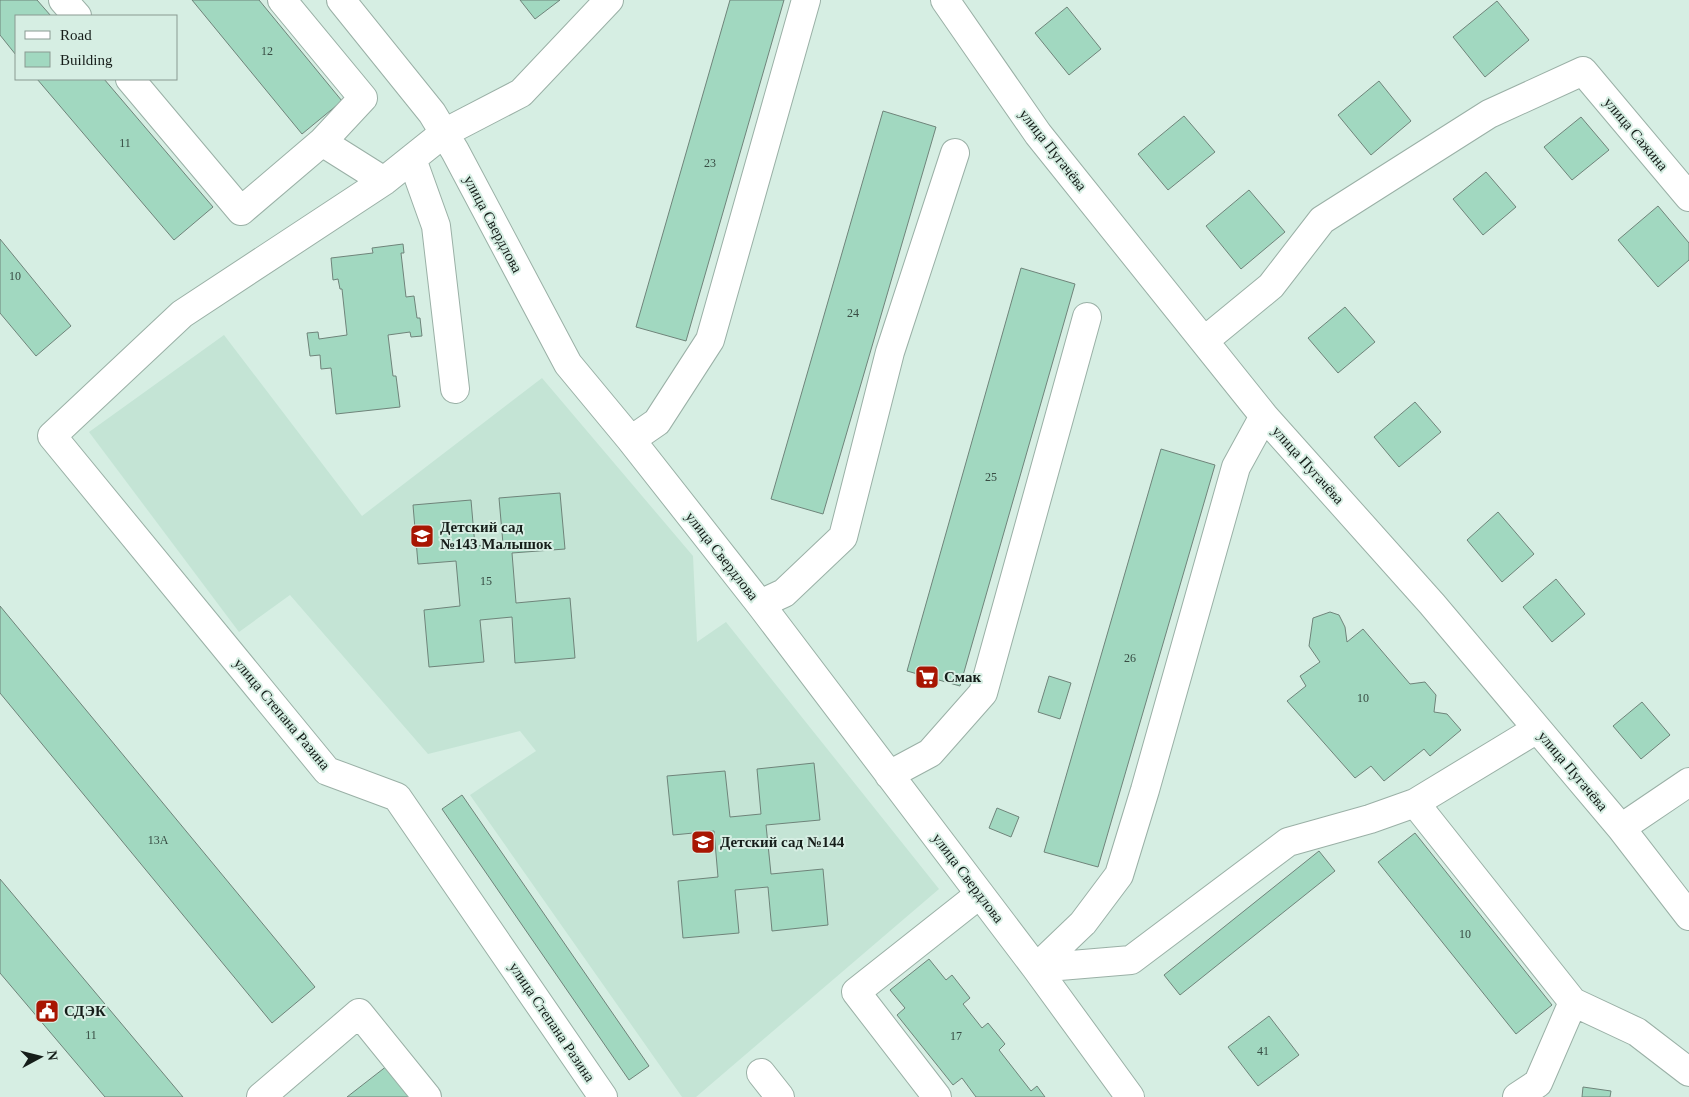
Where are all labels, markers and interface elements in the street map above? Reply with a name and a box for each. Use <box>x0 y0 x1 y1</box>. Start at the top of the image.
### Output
legend <box>15 15 178 80</box>
text: Road <box>60 27 92 43</box>
house number: 12 <box>261 44 273 58</box>
text: Building <box>60 52 113 68</box>
street label: улица Сажина <box>1601 94 1671 174</box>
street label: улица Пугачёва <box>1016 106 1090 194</box>
house number: 11 <box>119 136 131 150</box>
house number: 23 <box>704 156 716 170</box>
street label: улица Свердлова <box>461 173 526 276</box>
house number: 10 <box>9 269 21 283</box>
house number: 24 <box>847 306 859 320</box>
street label: улица Пугачёва <box>1269 423 1347 507</box>
house number: 25 <box>985 470 997 484</box>
street label: улица Свердлова <box>682 509 762 604</box>
place label: Детский сад №143 Малышок <box>440 519 552 552</box>
school or university icon: Детский сад №143 Малышок <box>409 523 435 549</box>
house number: 15 <box>480 574 492 588</box>
house number: 26 <box>1124 651 1136 665</box>
street label: улица Степана Разина <box>231 655 334 773</box>
supermarket icon: Смак <box>914 664 940 690</box>
place label: Смак <box>944 669 981 685</box>
house number: 10 <box>1357 691 1369 705</box>
street label: улица Пугачёва <box>1535 728 1611 814</box>
school or university icon: Детский сад №144 <box>690 829 716 855</box>
street label: улица Свердлова <box>929 830 1007 926</box>
house number: 13А <box>148 833 169 847</box>
place label: Детский сад №144 <box>720 834 845 850</box>
house number: 10 <box>1459 927 1471 941</box>
street label: улица Степана Разина <box>506 959 598 1085</box>
public building icon: СДЭК <box>34 998 60 1024</box>
place label: СДЭК <box>64 1003 106 1019</box>
house number: 11 <box>85 1028 97 1042</box>
house number: 17 <box>950 1029 962 1043</box>
north arrow <box>15 1032 65 1082</box>
house number: 41 <box>1257 1044 1269 1058</box>
text: N <box>44 1050 60 1061</box>

